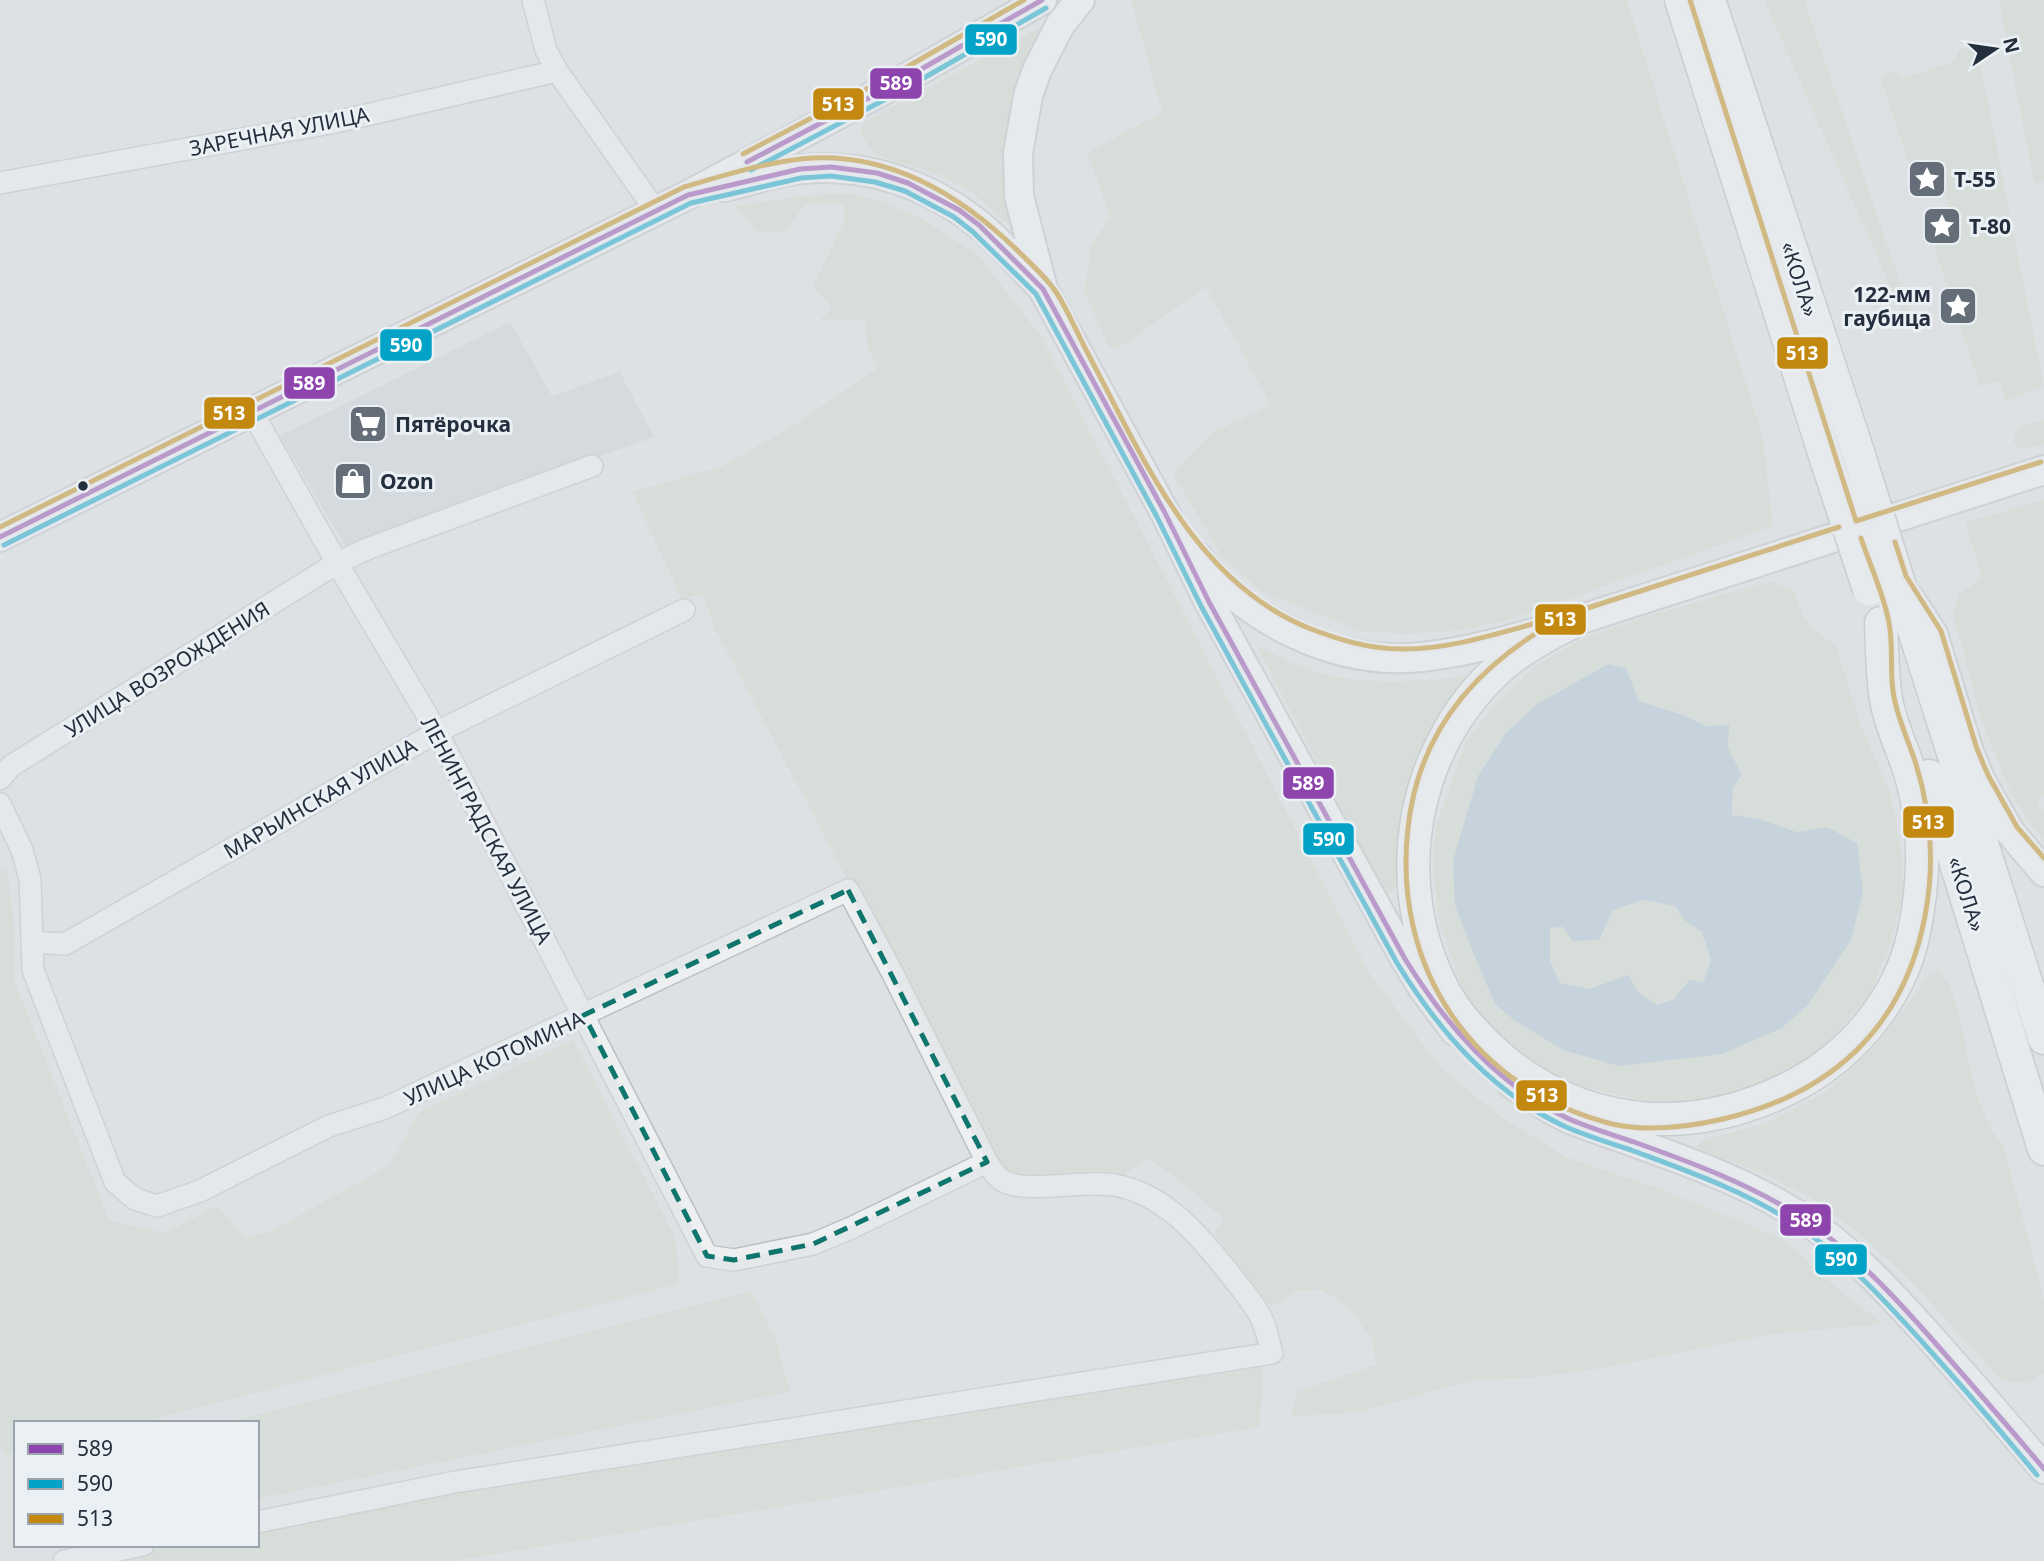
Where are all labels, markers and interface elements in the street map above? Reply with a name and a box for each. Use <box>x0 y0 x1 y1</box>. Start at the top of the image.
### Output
north arrow <box>1960 14 2030 84</box>
line badge: 590 <box>964 23 1018 56</box>
text: 590 <box>975 26 1007 52</box>
text: N <box>1997 35 2026 56</box>
line badge: 589 <box>869 67 923 100</box>
text: 589 <box>880 70 912 96</box>
line badge: 513 <box>812 87 865 121</box>
text: 513 <box>822 91 854 117</box>
street label: ЗАРЕЧНАЯ УЛИЦА <box>187 100 372 162</box>
place icon: Т-55 <box>1906 158 1948 200</box>
place label: Т-55 <box>1954 165 1996 193</box>
place icon: Т-80 <box>1921 205 1963 247</box>
place label: Т-80 <box>1969 212 2011 240</box>
street label: «КОЛА» <box>1775 238 1825 320</box>
place label: 122-мм гаубица <box>1843 280 1931 332</box>
place icon: 122-мм гаубица <box>1937 285 1979 327</box>
line badge: 590 <box>379 328 433 362</box>
text: 590 <box>390 332 422 358</box>
line badge: 513 <box>1776 336 1829 370</box>
text: 513 <box>1786 340 1818 366</box>
line badge: 589 <box>283 366 336 400</box>
text: 589 <box>293 370 325 396</box>
line badge: 513 <box>203 396 256 430</box>
text: 513 <box>213 400 245 426</box>
supermarket icon: Пятёрочка <box>347 403 389 445</box>
place label: Пятёрочка <box>395 410 511 438</box>
shop icon: Ozon <box>332 460 374 502</box>
place label: Ozon <box>380 467 434 495</box>
unlabelled marker <box>76 479 90 493</box>
street label: УЛИЦА ВОЗРОЖДЕНИЯ <box>59 594 275 744</box>
line badge: 513 <box>1534 603 1587 636</box>
text: 513 <box>1544 606 1576 632</box>
street label: ЛЕНИНГРАДСКАЯ УЛИЦА <box>415 711 559 949</box>
street label: МАРЬИНСКАЯ УЛИЦА <box>218 731 422 865</box>
line badge: 589 <box>1282 766 1335 800</box>
text: 589 <box>1292 770 1324 796</box>
line badge: 513 <box>1902 805 1955 839</box>
text: 513 <box>1912 809 1944 835</box>
line badge: 590 <box>1302 822 1355 856</box>
text: 590 <box>1313 826 1345 852</box>
street label: «КОЛА» <box>1942 853 1992 935</box>
street label: УЛИЦА КОТОМИНА <box>400 1004 589 1112</box>
line badge: 513 <box>1515 1079 1568 1112</box>
text: 513 <box>1526 1082 1558 1108</box>
line badge: 589 <box>1779 1203 1832 1237</box>
text: 589 <box>1790 1207 1822 1233</box>
line badge: 590 <box>1814 1243 1868 1276</box>
text: 590 <box>1825 1246 1857 1272</box>
legend <box>14 1421 259 1547</box>
text: 589 <box>77 1434 113 1462</box>
text: 590 <box>77 1469 113 1497</box>
text: 513 <box>77 1504 113 1532</box>

